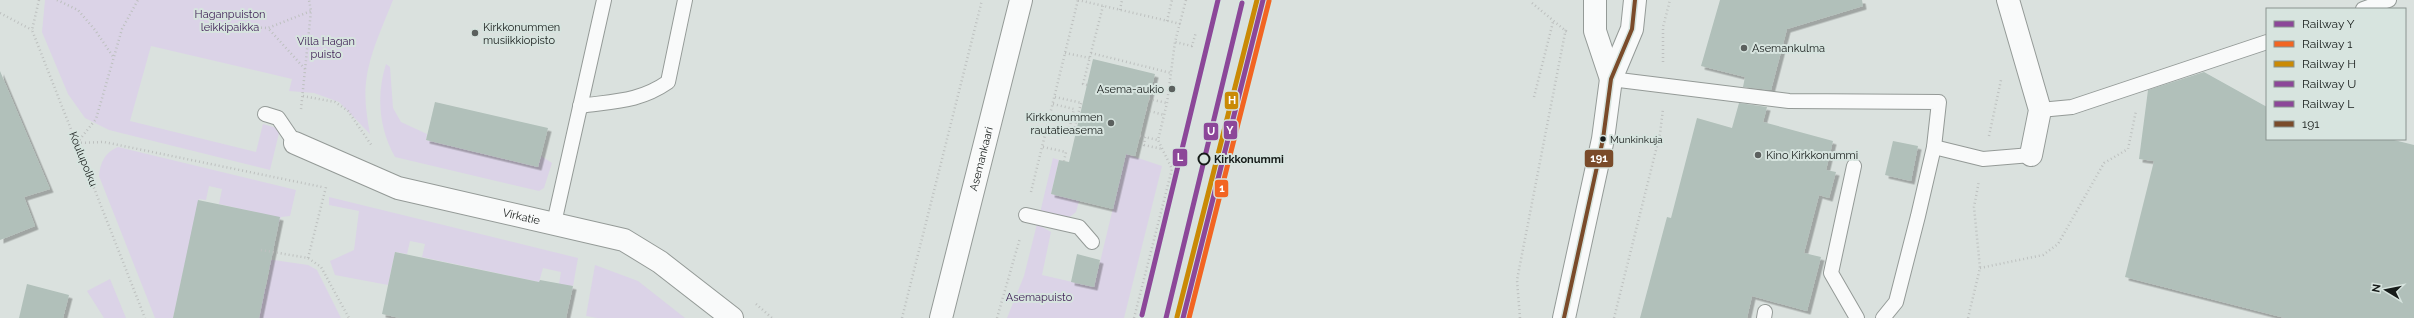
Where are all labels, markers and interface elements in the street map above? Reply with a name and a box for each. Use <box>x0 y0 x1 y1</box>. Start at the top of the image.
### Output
park label: Haganpuiston leikkipaikka <box>195 8 265 34</box>
legend <box>2266 8 2406 140</box>
text: Railway Y <box>2302 17 2355 31</box>
place label: Kirkkonummen musiikkiopisto <box>483 21 560 47</box>
marker: Kirkkonummen musiikkiopisto <box>470 28 480 38</box>
park label: Villa Hagan puisto <box>297 35 355 61</box>
text: Railway 1 <box>2302 37 2352 51</box>
place label: Asemankulma <box>1752 42 1825 55</box>
marker: Asemankulma <box>1739 43 1749 53</box>
text: Railway H <box>2302 57 2356 71</box>
text: Railway U <box>2302 77 2356 91</box>
place label: Asema-aukio <box>1097 83 1164 96</box>
marker: Asema-aukio <box>1167 84 1177 94</box>
line badge: H <box>1224 91 1239 110</box>
text: H <box>1228 94 1236 107</box>
text: Railway L <box>2302 97 2354 111</box>
place label: Kirkkonummen rautatieasema <box>1026 111 1103 137</box>
text: 191 <box>2302 117 2319 131</box>
marker: Kirkkonummen rautatieasema <box>1106 118 1116 128</box>
line badge: Y <box>1223 120 1238 140</box>
line badge: U <box>1203 122 1219 141</box>
text: Y <box>1226 124 1234 137</box>
street label: Asemankaari <box>967 125 995 192</box>
text: U <box>1207 125 1215 138</box>
street label: Koulupolku <box>66 130 100 188</box>
marker: Munkinkuja <box>1598 134 1608 144</box>
place label: Munkinkuja <box>1610 134 1663 145</box>
line badge: L <box>1172 148 1188 167</box>
line badge: 191 <box>1584 149 1614 168</box>
place label: Kino Kirkkonummi <box>1766 149 1858 162</box>
marker: Kino Kirkkonummi <box>1753 150 1763 160</box>
text: L <box>1177 151 1184 164</box>
marker: Kirkkonummi <box>1197 152 1211 166</box>
text: 191 <box>1590 152 1608 165</box>
place label: Kirkkonummi <box>1214 153 1284 166</box>
line badge: 1 <box>1214 179 1229 198</box>
text: 1 <box>1219 182 1225 195</box>
street label: Virkatie <box>501 206 542 227</box>
north arrow <box>2366 270 2406 310</box>
text: N <box>2370 283 2384 294</box>
park label: Asemapuisto <box>1006 291 1073 304</box>

